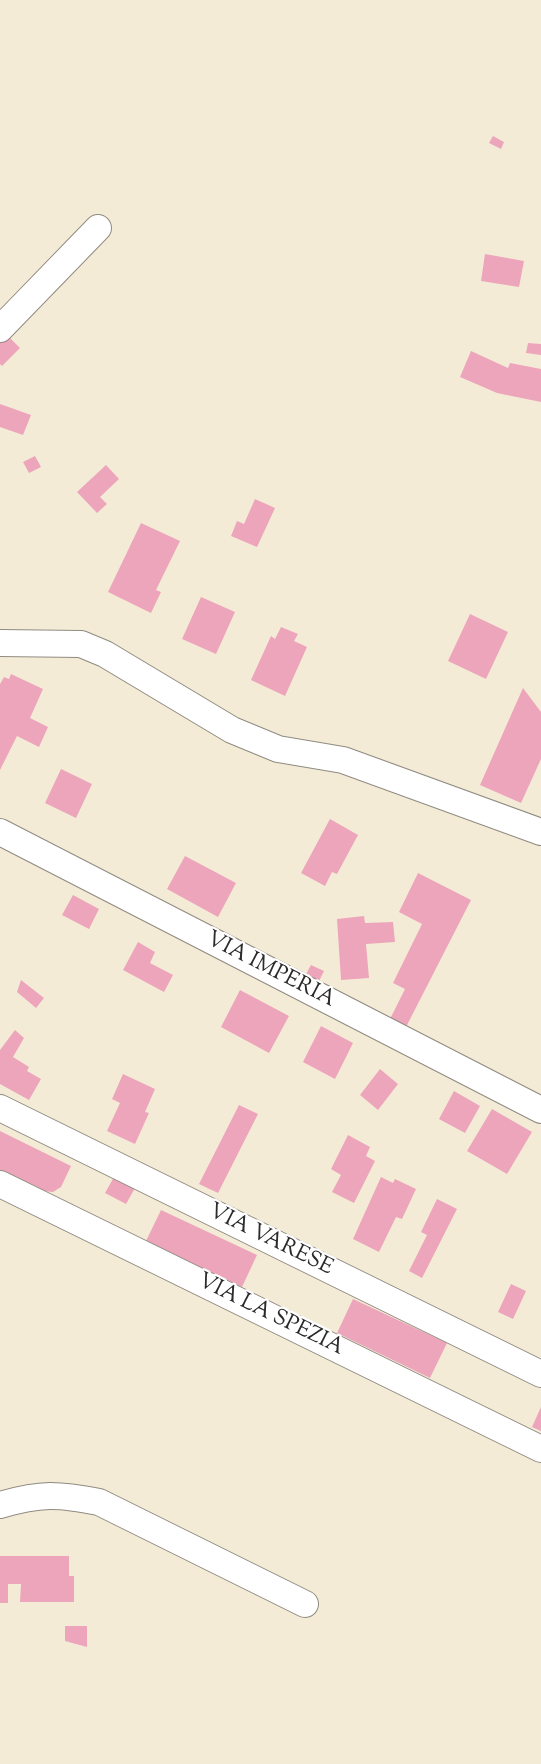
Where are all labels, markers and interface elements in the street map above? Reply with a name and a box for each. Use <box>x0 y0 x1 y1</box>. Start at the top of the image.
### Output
street label: VIA IMPERIA <box>201 927 339 1015</box>
street label: VIA VARESE <box>203 1199 337 1283</box>
street label: VIA LA SPEZIA <box>192 1269 348 1363</box>

